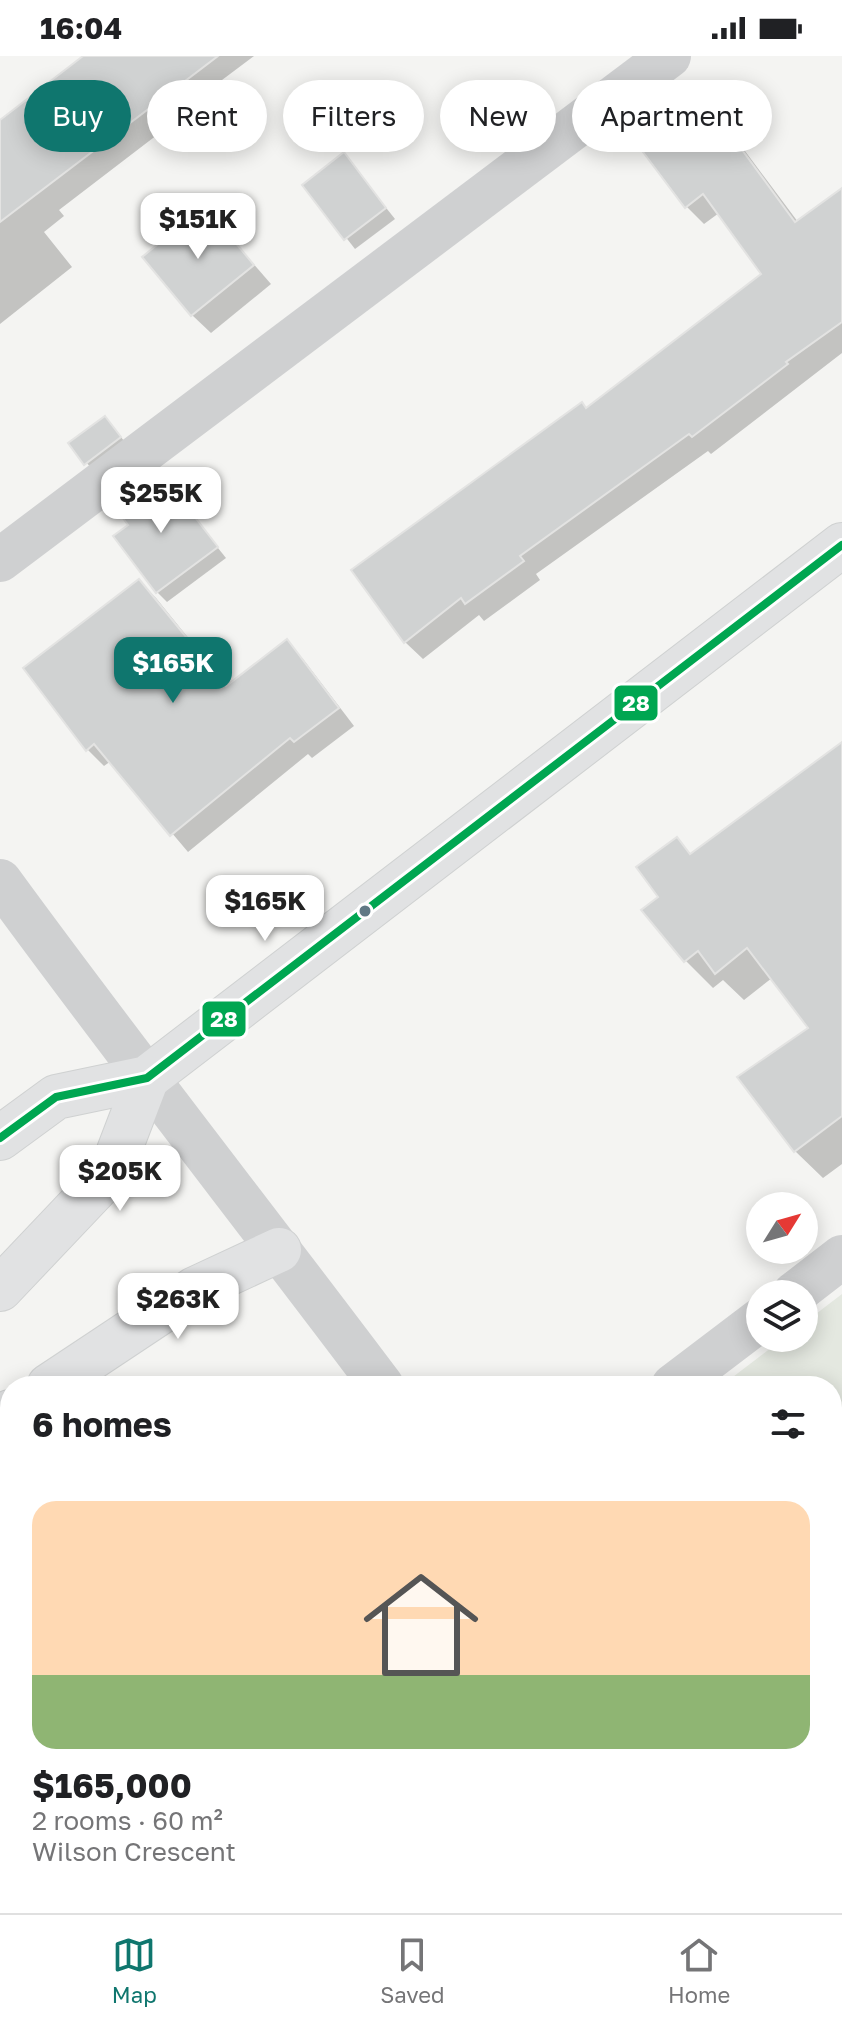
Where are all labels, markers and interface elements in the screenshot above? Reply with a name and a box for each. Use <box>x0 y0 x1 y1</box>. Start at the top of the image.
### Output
text: 16:04 <box>40 10 122 46</box>
chip: Buy <box>24 80 131 152</box>
chip: Rent <box>147 80 267 152</box>
chip: Filters <box>283 80 424 152</box>
chip: New <box>440 80 556 152</box>
chip: Apartment <box>572 80 772 152</box>
pin: $151K <box>142 193 254 261</box>
text: $151K <box>159 203 237 234</box>
pin: $255K <box>105 467 217 535</box>
text: $255K <box>119 477 203 508</box>
pin: $165K <box>117 637 229 705</box>
text: $165K <box>132 647 214 678</box>
line badge: 28 <box>613 684 659 722</box>
text: 28 <box>622 689 650 716</box>
pin: $165K <box>209 875 321 943</box>
text: $165K <box>224 885 306 916</box>
unlabelled marker <box>357 903 373 919</box>
line badge: 28 <box>201 1000 247 1038</box>
text: 28 <box>210 1005 238 1032</box>
pin: $205K <box>64 1145 176 1213</box>
text: $205K <box>78 1155 162 1186</box>
north arrow <box>746 1192 818 1264</box>
map controls <box>746 1192 818 1352</box>
pin: $263K <box>122 1273 234 1341</box>
button: layers <box>746 1280 818 1352</box>
text: $263K <box>136 1283 220 1314</box>
icon: filters <box>766 1402 810 1446</box>
text: 6 homes <box>32 1404 172 1444</box>
icon: home <box>349 1553 493 1697</box>
text: $165,000 <box>32 1765 192 1805</box>
text: 2 rooms · 60 m² <box>32 1805 223 1836</box>
text: Wilson Crescent <box>32 1836 236 1867</box>
tab: Map <box>112 1933 157 2008</box>
tab: Saved <box>380 1933 444 2008</box>
tab: Home <box>668 1933 730 2008</box>

